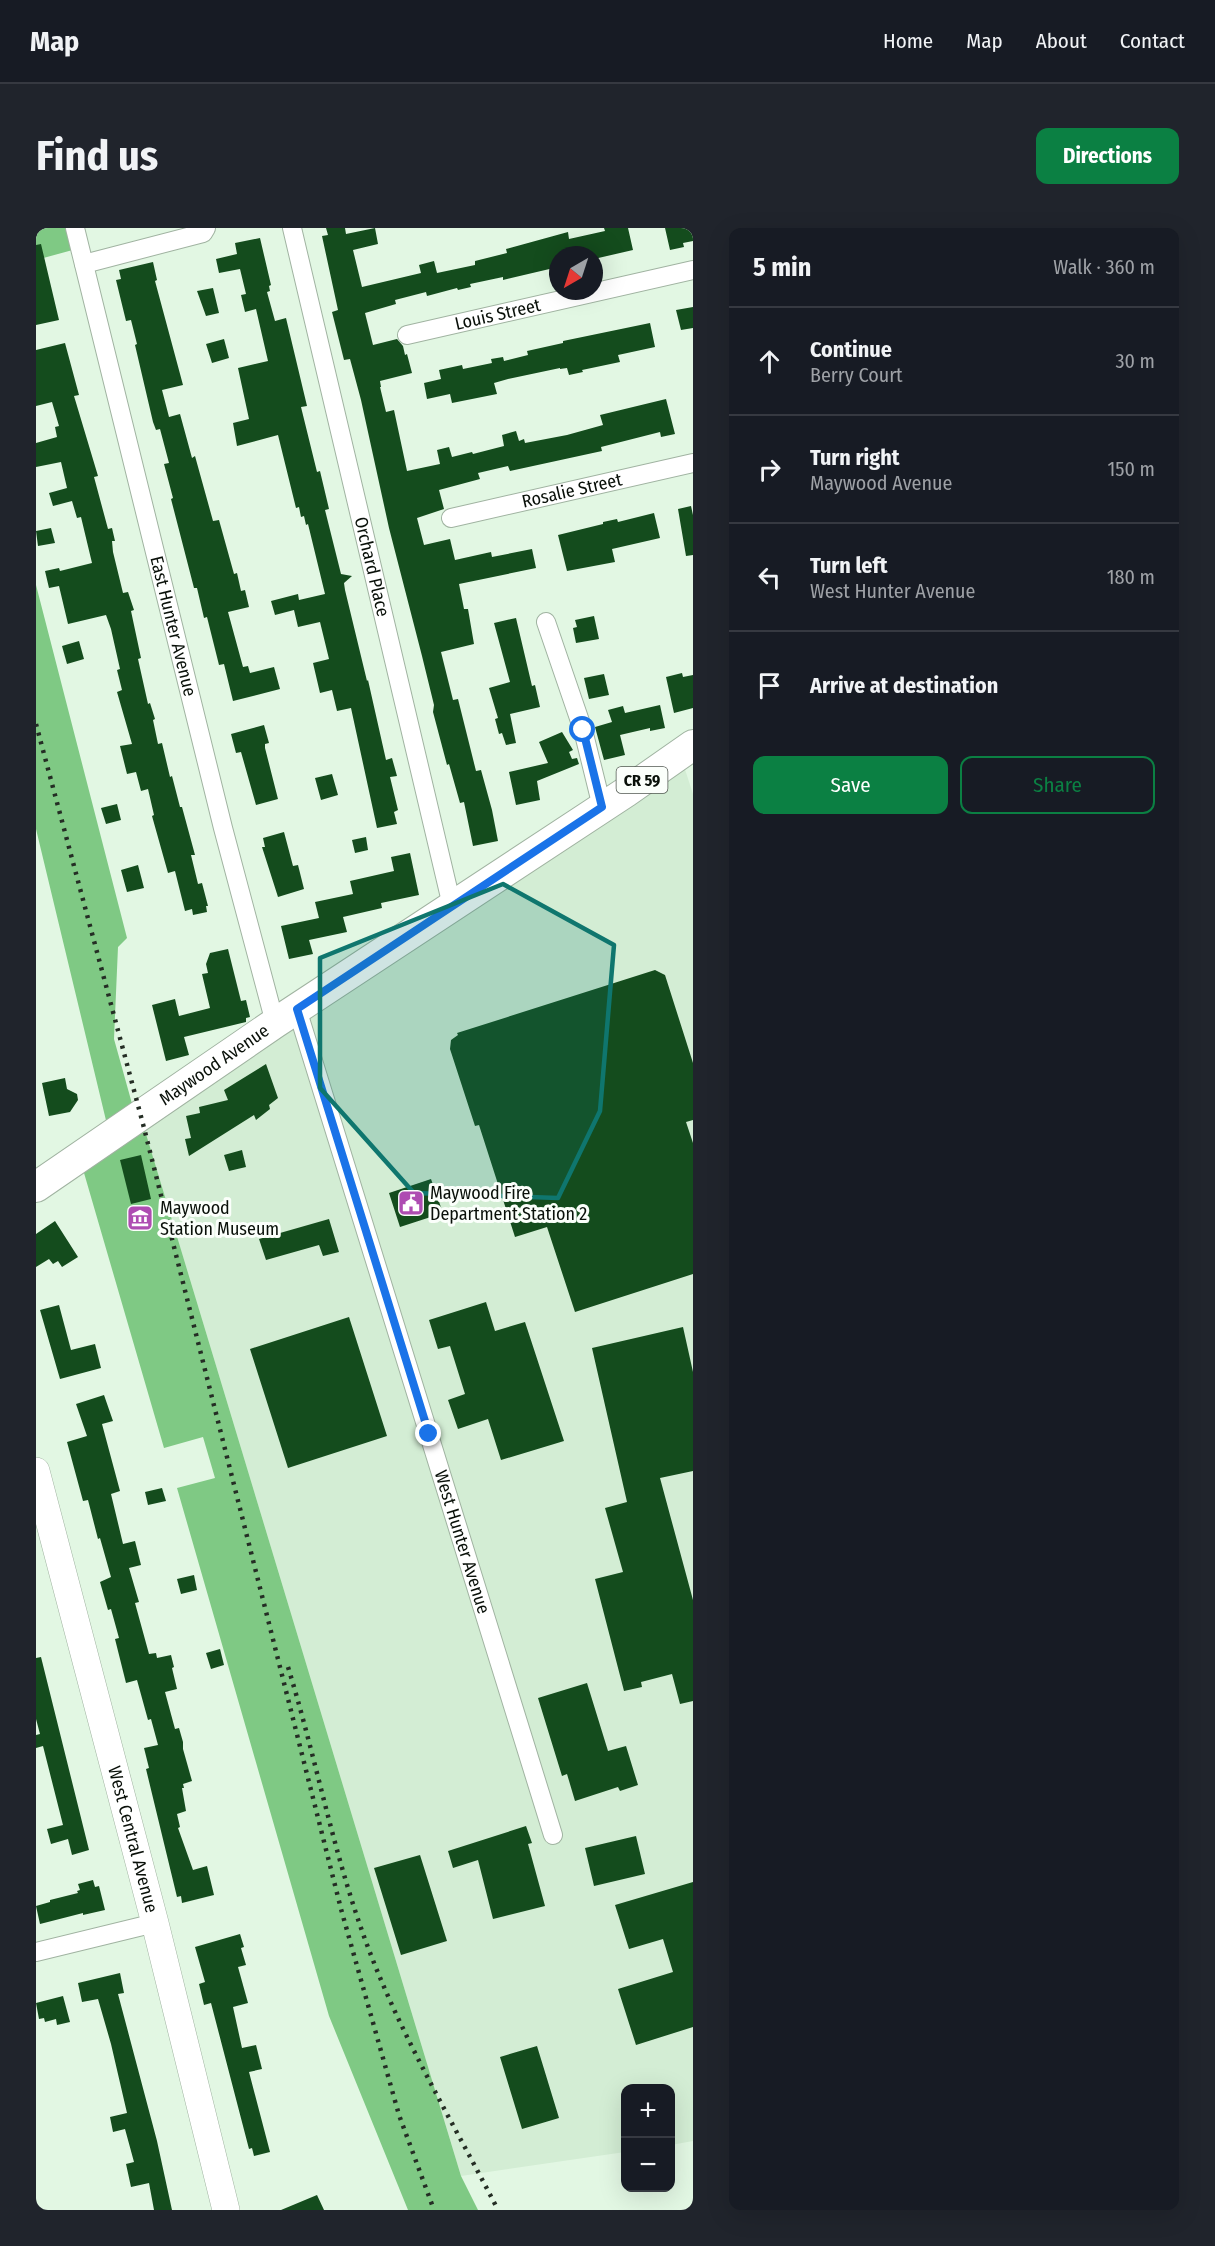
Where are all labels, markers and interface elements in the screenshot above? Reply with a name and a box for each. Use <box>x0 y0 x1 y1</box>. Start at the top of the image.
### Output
text: Map <box>30 25 79 58</box>
text: Home <box>883 28 933 54</box>
text: Map <box>966 28 1003 54</box>
text: About <box>1036 28 1087 54</box>
text: Contact <box>1120 28 1185 54</box>
button: Directions <box>1036 128 1179 184</box>
text: Find us <box>36 131 158 181</box>
north arrow <box>549 246 603 300</box>
text: 5 min <box>753 252 811 283</box>
text: Walk · 360 m <box>1053 255 1155 279</box>
street label: Louis Street <box>453 294 543 335</box>
text: Continue <box>810 336 892 363</box>
icon: ahead <box>753 345 786 378</box>
text: 30 m <box>1115 349 1155 373</box>
text: Berry Court <box>810 363 903 387</box>
text: Turn right <box>810 444 899 471</box>
icon: right <box>753 453 786 486</box>
text: 150 m <box>1108 457 1155 481</box>
street label: Rosalie Street <box>520 468 624 513</box>
text: Maywood Avenue <box>810 471 952 495</box>
street label: Orchard Place <box>350 515 394 619</box>
text: Turn left <box>810 552 888 579</box>
street label: East Hunter Avenue <box>145 554 201 699</box>
icon: left <box>753 561 786 594</box>
text: 180 m <box>1107 565 1155 589</box>
text: West Hunter Avenue <box>810 579 975 603</box>
icon: arrive <box>753 669 786 702</box>
text: Arrive at destination <box>810 672 998 699</box>
route start <box>569 716 595 742</box>
button: Save <box>753 756 948 814</box>
button: Share <box>960 756 1155 814</box>
road number: CR 59 <box>616 767 668 793</box>
street label: Maywood Avenue <box>155 1019 273 1110</box>
place label: Maywood Fire Department Station 2 <box>430 1182 587 1225</box>
public building icon: Maywood Fire Department Station 2 <box>396 1188 426 1218</box>
place label: Maywood Station Museum <box>160 1197 279 1240</box>
museum icon: Maywood Station Museum <box>125 1203 155 1233</box>
route end <box>415 1420 441 1446</box>
street label: West Hunter Avenue <box>430 1468 495 1617</box>
street label: West Central Avenue <box>103 1764 163 1915</box>
map controls <box>621 2084 675 2192</box>
button: + <box>621 2084 675 2138</box>
button: − <box>621 2138 675 2192</box>

